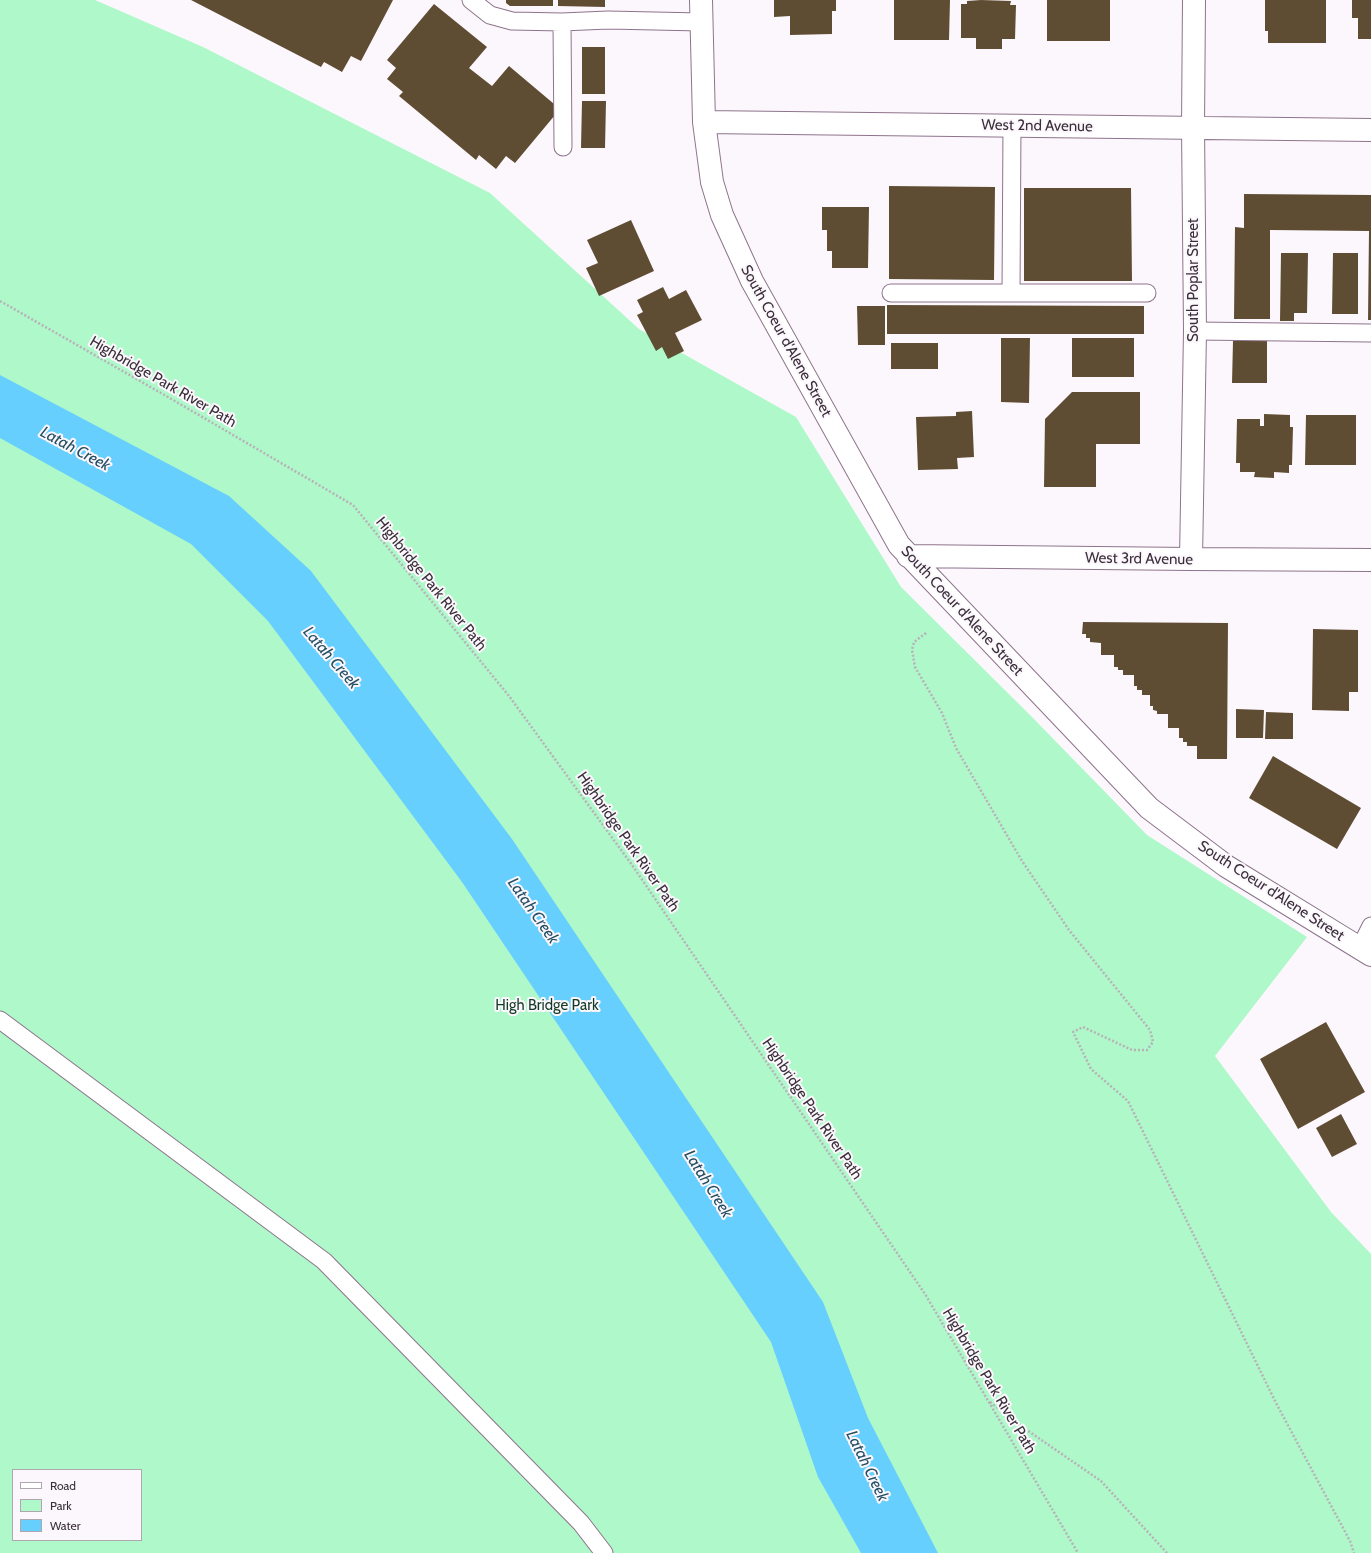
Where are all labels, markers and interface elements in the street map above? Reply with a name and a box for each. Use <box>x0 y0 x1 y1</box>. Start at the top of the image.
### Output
street label: West 2nd Avenue <box>981 116 1093 136</box>
street label: South Poplar Street <box>1185 218 1203 342</box>
street label: South Coeur d'Alene Street <box>737 262 835 420</box>
street label: Highbridge Park River Path <box>86 333 240 431</box>
water label: Latah Creek <box>37 423 113 475</box>
street label: Highbridge Park River Path <box>372 514 490 654</box>
street label: South Coeur d'Alene Street <box>897 542 1027 680</box>
street label: West 3rd Avenue <box>1085 549 1193 569</box>
water label: Latah Creek <box>299 623 363 693</box>
street label: Highbridge Park River Path <box>573 769 683 915</box>
street label: South Coeur d'Alene Street <box>1194 837 1348 945</box>
water label: Latah Creek <box>503 874 563 948</box>
park label: High Bridge Park <box>495 997 599 1015</box>
street label: Highbridge Park River Path <box>758 1035 866 1183</box>
water label: Latah Creek <box>680 1147 736 1221</box>
street label: Highbridge Park River Path <box>938 1305 1040 1457</box>
water label: Latah Creek <box>842 1428 892 1504</box>
legend <box>12 1469 142 1541</box>
text: Road <box>50 1478 76 1493</box>
text: Park <box>50 1498 72 1513</box>
text: Water <box>50 1518 80 1533</box>

